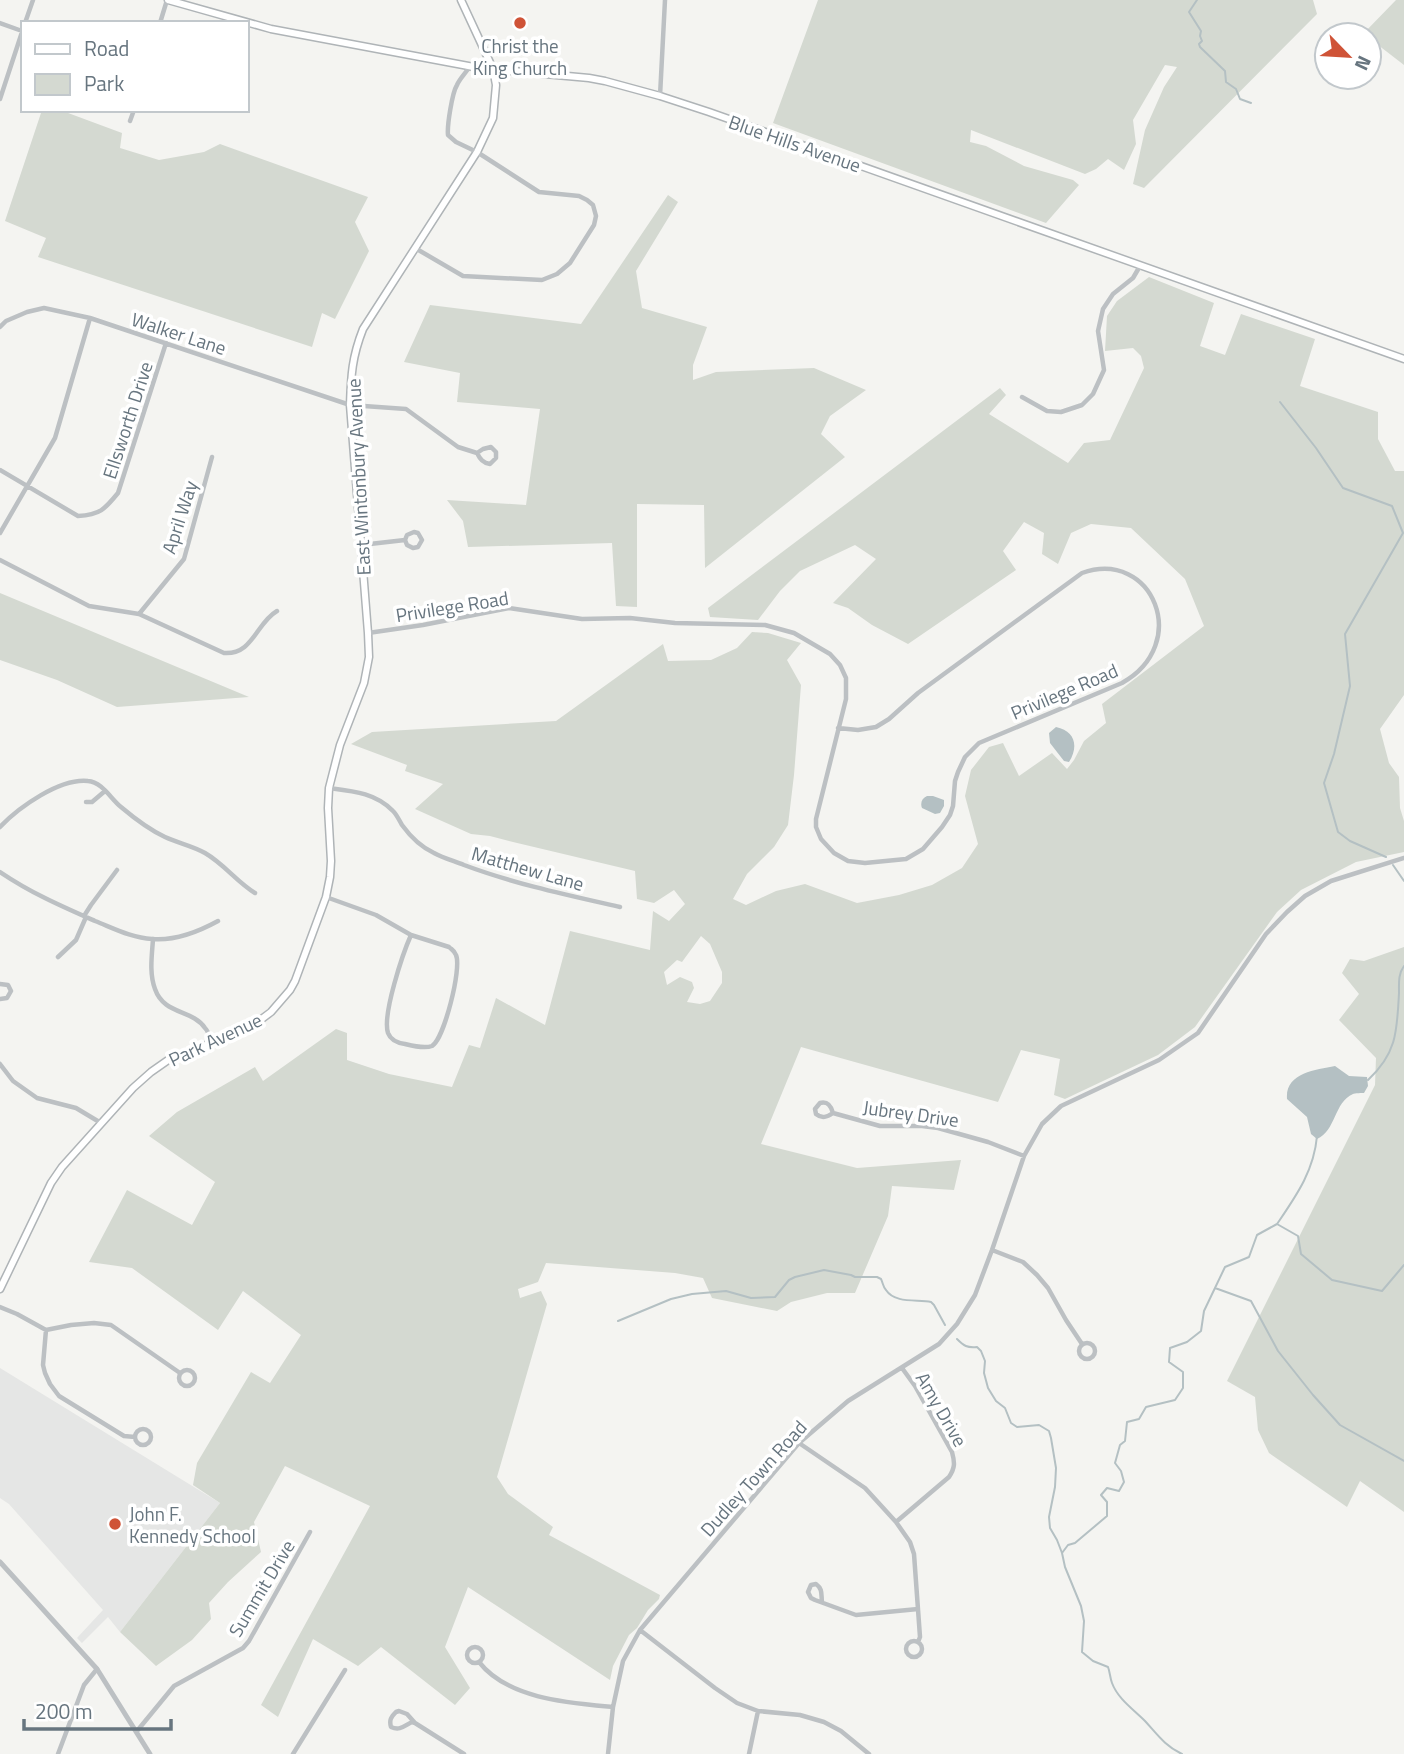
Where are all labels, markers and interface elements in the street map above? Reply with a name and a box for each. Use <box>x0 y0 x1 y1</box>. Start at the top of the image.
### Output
marker: Christ the King Church <box>512 15 528 31</box>
legend <box>21 21 248 112</box>
north arrow <box>1313 21 1383 91</box>
place label: Christ the King Church <box>473 31 567 82</box>
text: Road <box>84 32 129 64</box>
text: N <box>1348 51 1380 75</box>
text: Park <box>84 67 124 99</box>
street label: Blue Hills Avenue <box>725 107 865 179</box>
street label: Walker Lane <box>128 304 230 362</box>
street label: Ellsworth Drive <box>94 358 160 482</box>
street label: East Wintonbury Avenue <box>338 378 378 576</box>
street label: April Way <box>153 476 205 558</box>
street label: Privilege Road <box>393 583 511 629</box>
street label: Privilege Road <box>1006 655 1122 727</box>
street label: Matthew Lane <box>468 838 588 898</box>
street label: Park Avenue <box>164 1005 266 1073</box>
street label: Jubrey Drive <box>861 1092 961 1134</box>
street label: Amy Drive <box>909 1366 975 1452</box>
street label: Dudley Town Road <box>693 1413 813 1543</box>
place label: John F. Kennedy School <box>129 1499 256 1550</box>
marker: John F. Kennedy School <box>107 1516 123 1532</box>
street label: Summit Drive <box>221 1534 301 1642</box>
scale bar <box>24 1688 172 1732</box>
text: 200 m <box>35 1695 92 1727</box>

